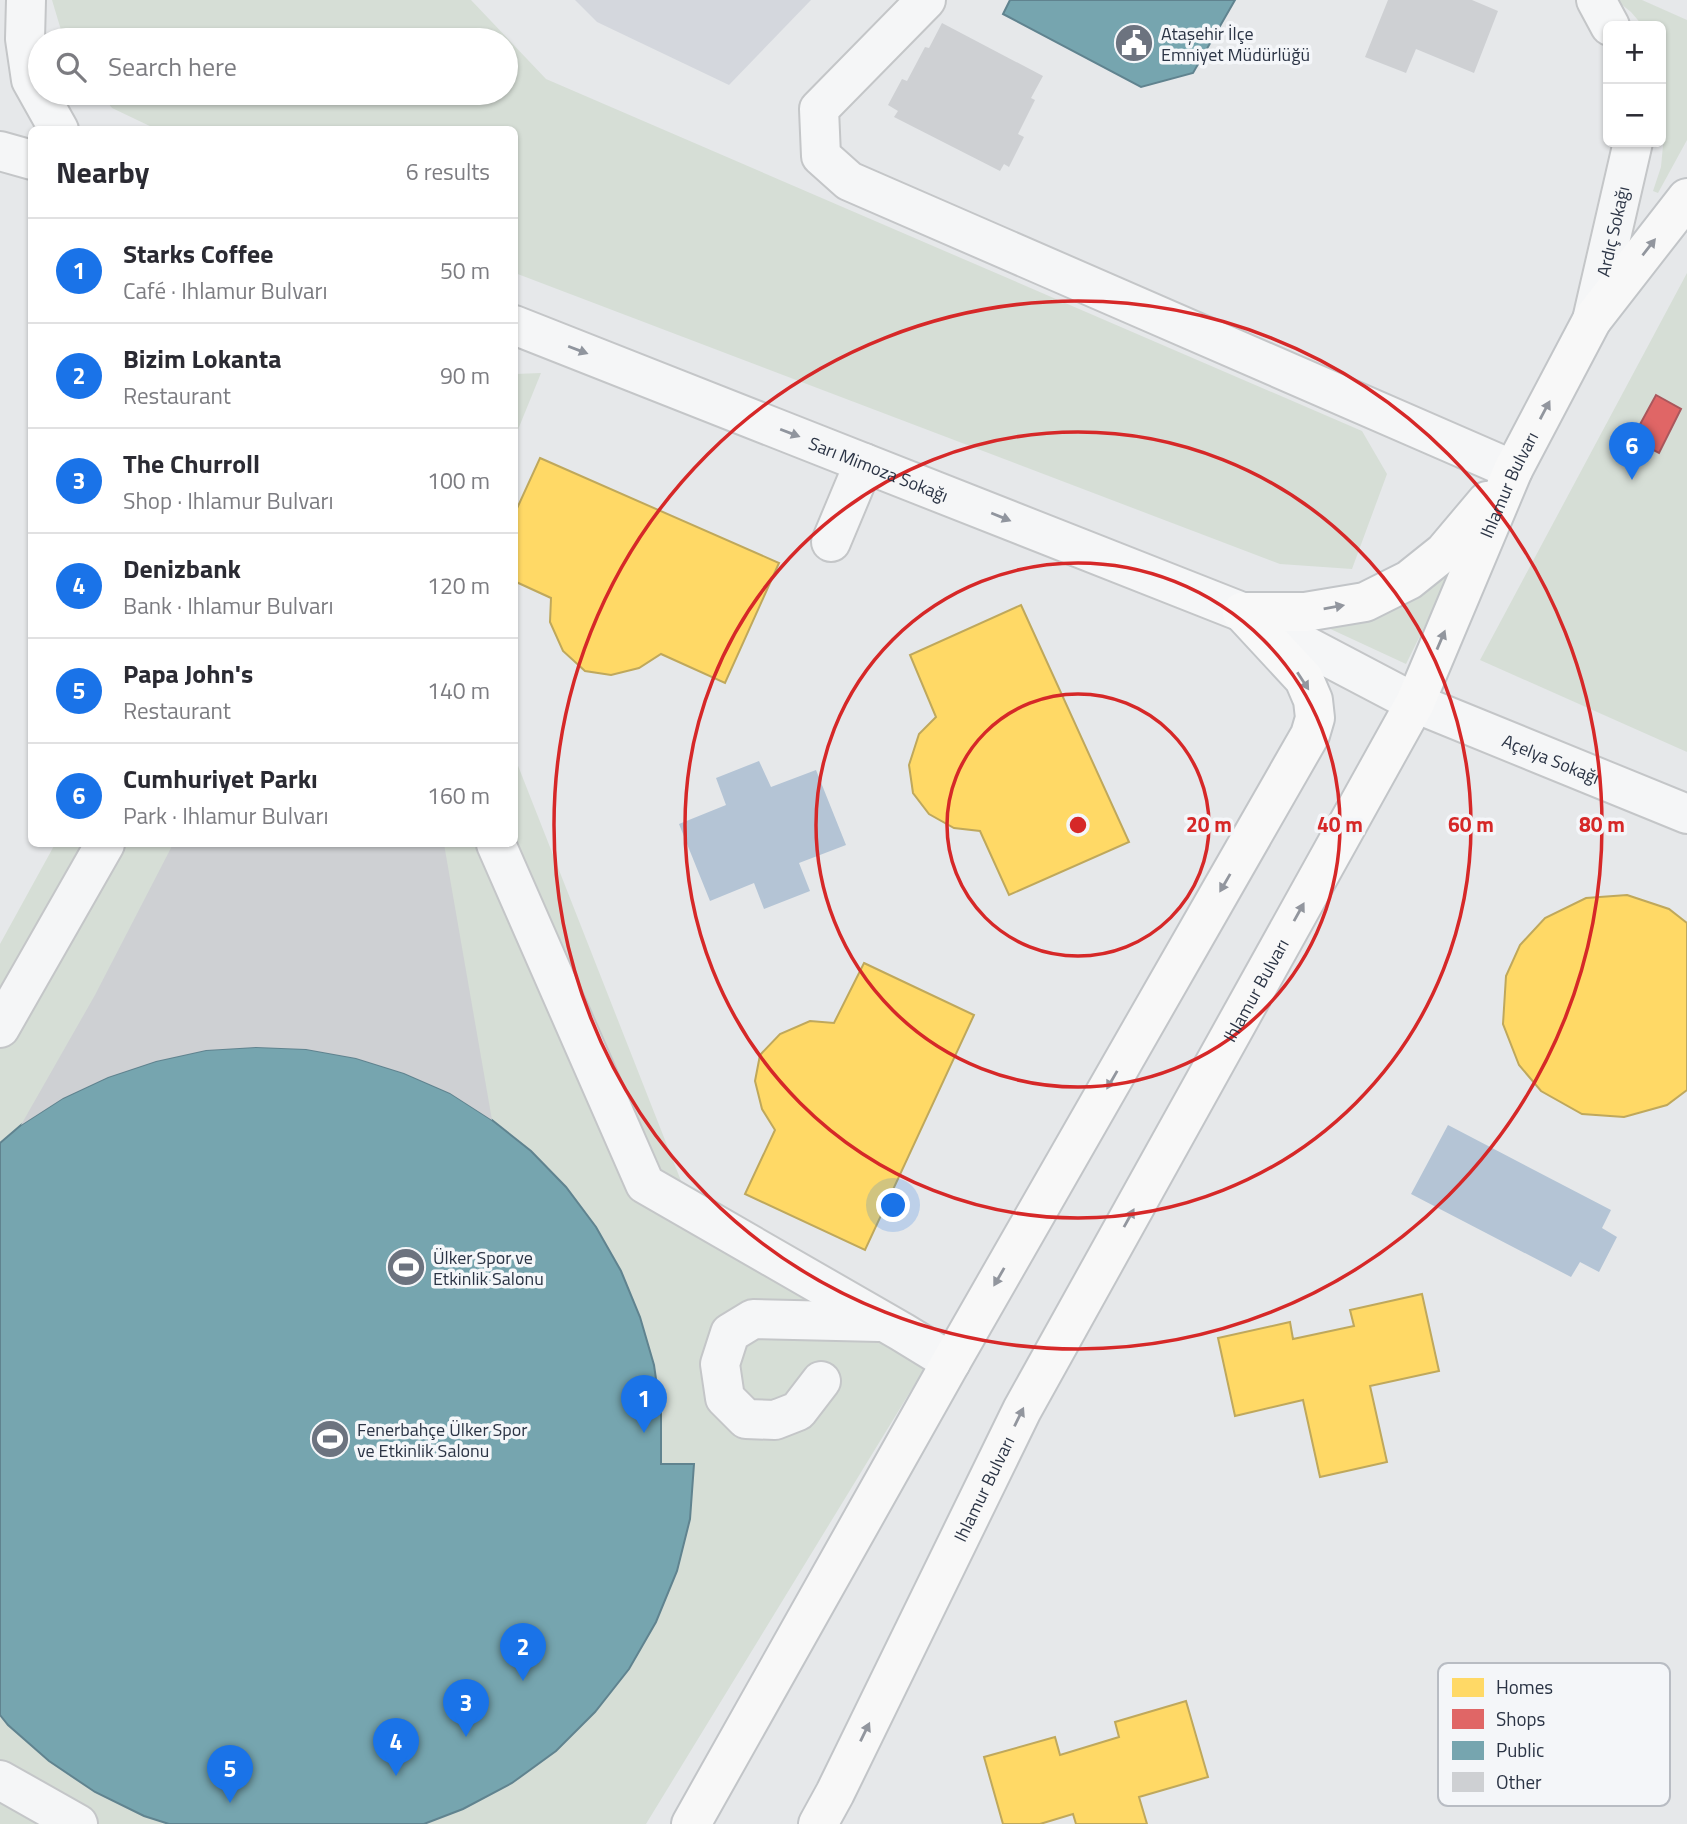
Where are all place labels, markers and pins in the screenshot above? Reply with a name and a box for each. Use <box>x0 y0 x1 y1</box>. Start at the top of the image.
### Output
place label: Ataşehir İlçe Emniyet Müdürlüğü <box>1161 20 1310 68</box>
public building icon: Ataşehir İlçe Emniyet Müdürlüğü <box>1113 22 1155 64</box>
pin: 6 <box>1609 422 1655 480</box>
centre of rings <box>1066 813 1090 837</box>
place label: Ülker Spor ve Etkinlik Salonu <box>433 1244 544 1292</box>
sports icon: Ülker Spor ve Etkinlik Salonu <box>385 1246 427 1288</box>
pin: 1 <box>621 1375 667 1433</box>
place label: Fenerbahçe Ülker Spor ve Etkinlik Salonu <box>357 1416 528 1464</box>
sports icon: Fenerbahçe Ülker Spor ve Etkinlik Salonu <box>309 1418 351 1460</box>
pin: 2 <box>500 1623 546 1681</box>
pin: 3 <box>443 1679 489 1737</box>
pin: 4 <box>373 1718 419 1776</box>
pin: 5 <box>207 1745 253 1803</box>

